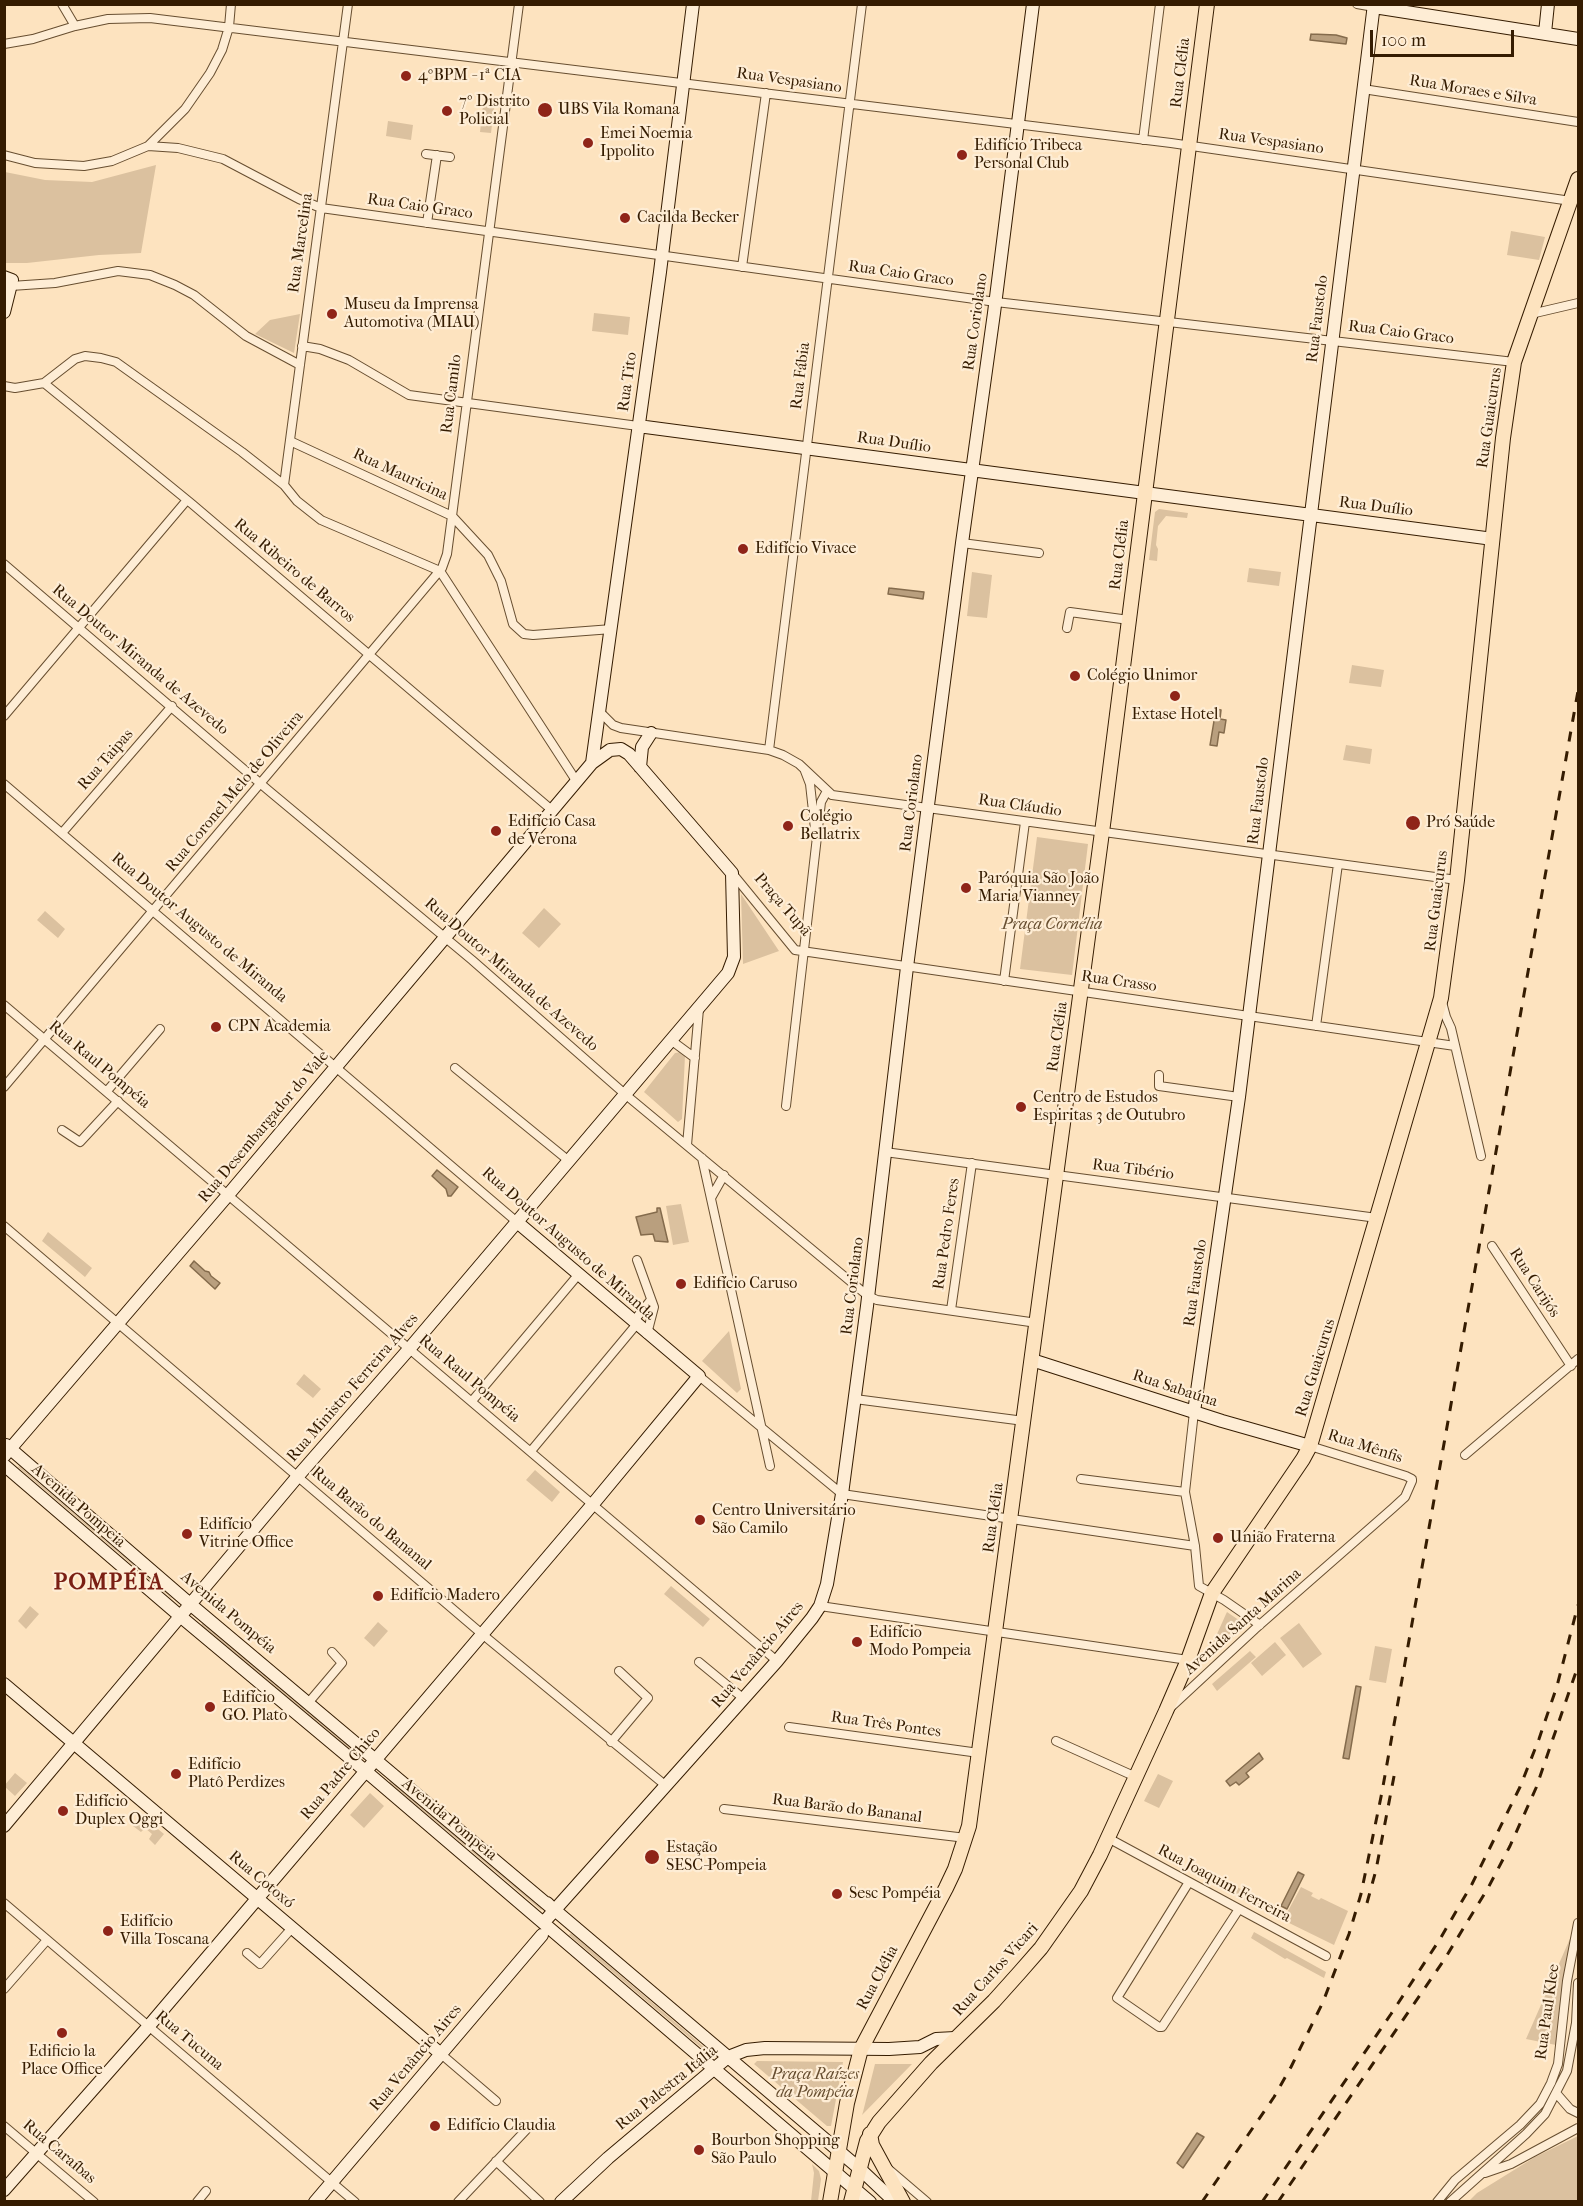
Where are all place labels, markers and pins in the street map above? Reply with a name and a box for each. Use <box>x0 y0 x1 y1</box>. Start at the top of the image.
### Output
place label: 4ºBPM - 1ª CIA <box>418 66 521 86</box>
marker: 4ºBPM - 1ª CIA <box>399 69 413 83</box>
place label: 7º Distrito Policial <box>459 92 530 130</box>
place label: UBS Vila Romana <box>558 100 680 120</box>
marker: UBS Vila Romana <box>536 101 554 119</box>
marker: 7º Distrito Policial <box>440 104 454 118</box>
place label: Emei Noemia Ippolito <box>600 124 692 162</box>
marker: Emei Noemia Ippolito <box>581 136 595 150</box>
place label: Edifício Tribeca Personal Club <box>974 136 1082 174</box>
marker: Edifício Tribeca Personal Club <box>955 148 969 162</box>
place label: Cacilda Becker <box>637 208 739 228</box>
marker: Cacilda Becker <box>618 211 632 225</box>
place label: Museu da Imprensa Automotiva (MIAU) <box>344 295 479 333</box>
marker: Museu da Imprensa Automotiva (MIAU) <box>325 307 339 321</box>
place label: Edifício Vivace <box>755 539 856 559</box>
marker: Edifício Vivace <box>736 542 750 556</box>
place label: Colégio Unimor <box>1087 666 1197 686</box>
marker: Colégio Unimor <box>1068 669 1082 683</box>
marker: Extase Hotel <box>1168 689 1182 703</box>
place label: Extase Hotel <box>1132 705 1218 725</box>
place label: Colégio Bellatrix <box>800 807 860 845</box>
place label: Edifício Casa de Verona <box>508 812 596 850</box>
place label: Pró Saúde <box>1426 813 1495 833</box>
marker: Pró Saúde <box>1404 814 1422 832</box>
marker: Colégio Bellatrix <box>781 819 795 833</box>
marker: Edifício Casa de Verona <box>489 824 503 838</box>
place label: Paróquia São João Maria Vianney <box>978 869 1099 907</box>
marker: Paróquia São João Maria Vianney <box>959 881 973 895</box>
place label: CPN Academia <box>228 1017 331 1037</box>
marker: CPN Academia <box>209 1020 223 1034</box>
place label: Centro de Estudos Espiritas 3 de Outubro <box>1033 1088 1185 1126</box>
marker: Centro de Estudos Espiritas 3 de Outubro <box>1014 1100 1028 1114</box>
place label: Edifício Caruso <box>693 1274 797 1294</box>
marker: Edifício Caruso <box>674 1277 688 1291</box>
place label: Centro Universitário São Camilo <box>712 1501 856 1539</box>
marker: Centro Universitário São Camilo <box>693 1513 707 1527</box>
place label: Edifício Vitrine Office <box>199 1515 293 1553</box>
marker: Edifício Vitrine Office <box>180 1527 194 1541</box>
place label: União Fraterna <box>1230 1528 1335 1548</box>
marker: União Fraterna <box>1211 1531 1225 1545</box>
place label: Edifício Madero <box>390 1586 500 1606</box>
marker: Edifício Madero <box>371 1589 385 1603</box>
place label: Edifício Modo Pompeia <box>869 1623 971 1661</box>
marker: Edifício Modo Pompeia <box>850 1635 864 1649</box>
place label: Edifício GO. Plato <box>222 1688 287 1726</box>
marker: Edifício GO. Plato <box>203 1700 217 1714</box>
place label: Edifício Platô Perdizes <box>188 1755 285 1793</box>
marker: Edifício Platô Perdizes <box>169 1767 183 1781</box>
place label: Edifício Duplex Oggi <box>75 1792 163 1830</box>
marker: Edifício Duplex Oggi <box>56 1804 70 1818</box>
place label: Estação SESC-Pompeia <box>666 1838 767 1876</box>
marker: Estação SESC-Pompeia <box>643 1848 661 1866</box>
place label: Sesc Pompéia <box>849 1884 941 1904</box>
marker: Sesc Pompéia <box>830 1887 844 1901</box>
place label: Edifício Villa Toscana <box>120 1912 209 1950</box>
marker: Edifício Villa Toscana <box>101 1924 115 1938</box>
marker: Edificio la Place Office <box>55 2026 69 2040</box>
place label: Edificio la Place Office <box>21 2042 103 2080</box>
place label: Edifício Claudia <box>447 2116 556 2136</box>
marker: Edifício Claudia <box>428 2119 442 2133</box>
place label: Bourbon Shopping São Paulo <box>711 2131 839 2169</box>
marker: Bourbon Shopping São Paulo <box>692 2143 706 2157</box>

